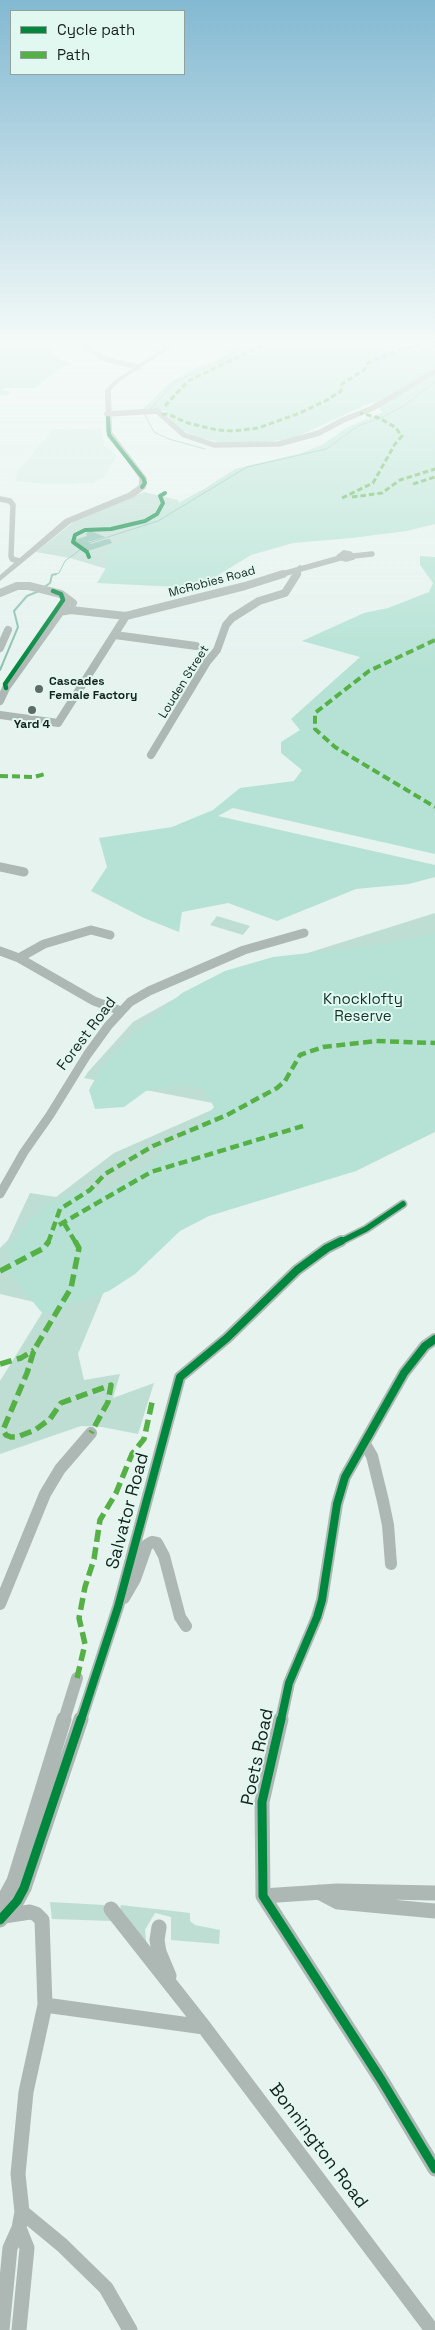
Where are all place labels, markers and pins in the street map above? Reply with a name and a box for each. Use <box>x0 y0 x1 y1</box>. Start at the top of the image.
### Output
place label: Cascades Female Factory <box>49 675 137 703</box>
marker: Cascades Female Factory <box>33 683 45 695</box>
marker: Yard 4 <box>26 704 38 716</box>
place label: Yard 4 <box>14 718 50 732</box>

